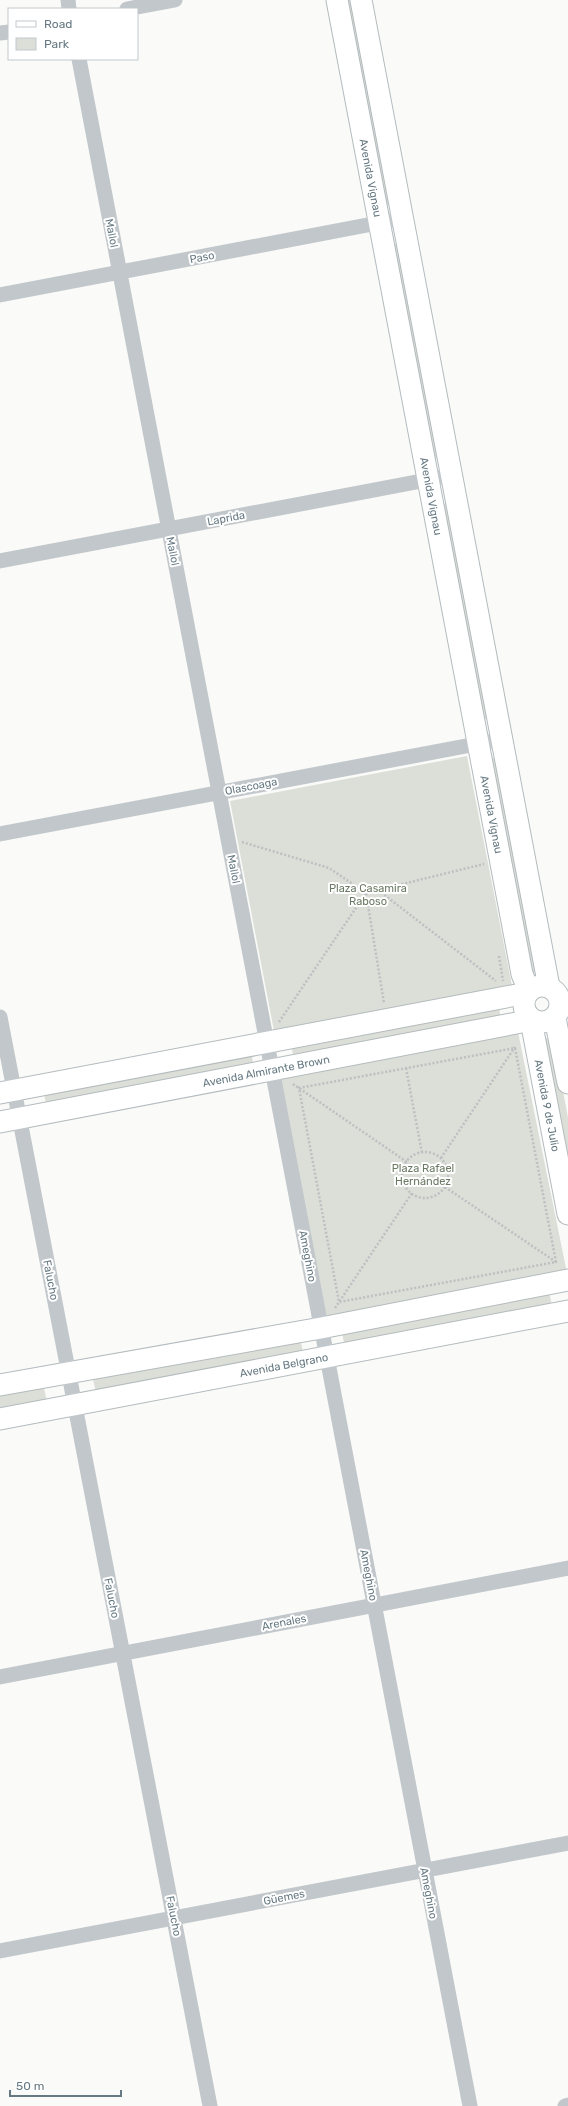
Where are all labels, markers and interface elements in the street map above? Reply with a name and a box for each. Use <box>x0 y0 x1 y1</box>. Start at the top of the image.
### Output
legend <box>8 8 138 60</box>
text: Road <box>44 17 72 31</box>
text: Park <box>44 37 70 51</box>
street label: Avenida Vignau <box>357 138 384 218</box>
street label: Mallol <box>102 218 121 249</box>
street label: Paso <box>189 249 216 266</box>
street label: Avenida Vignau <box>417 456 445 536</box>
street label: Laprida <box>206 508 246 529</box>
street label: Mallol <box>163 536 182 567</box>
street label: Avenida Vignau <box>477 774 505 855</box>
street label: Olascoaga <box>224 775 278 798</box>
street label: Mallol <box>224 854 243 885</box>
park label: Plaza Casamira Raboso <box>329 882 407 908</box>
street label: Avenida Almirante Brown <box>202 1053 331 1090</box>
street label: Avenida 9 de Julio <box>532 1058 562 1153</box>
park label: Plaza Rafael Hernández <box>392 1162 454 1188</box>
street label: Ameghino <box>296 1229 319 1283</box>
street label: Falucho <box>40 1259 61 1301</box>
street label: Avenida Belgrano <box>239 1351 329 1380</box>
street label: Ameghino <box>357 1548 380 1602</box>
street label: Falucho <box>101 1577 122 1619</box>
street label: Arenales <box>261 1612 308 1633</box>
street label: Ameghino <box>417 1866 440 1920</box>
street label: Güemes <box>262 1887 306 1908</box>
street label: Falucho <box>163 1895 184 1937</box>
scale bar <box>10 2072 121 2098</box>
text: 50 m <box>16 2079 44 2093</box>

